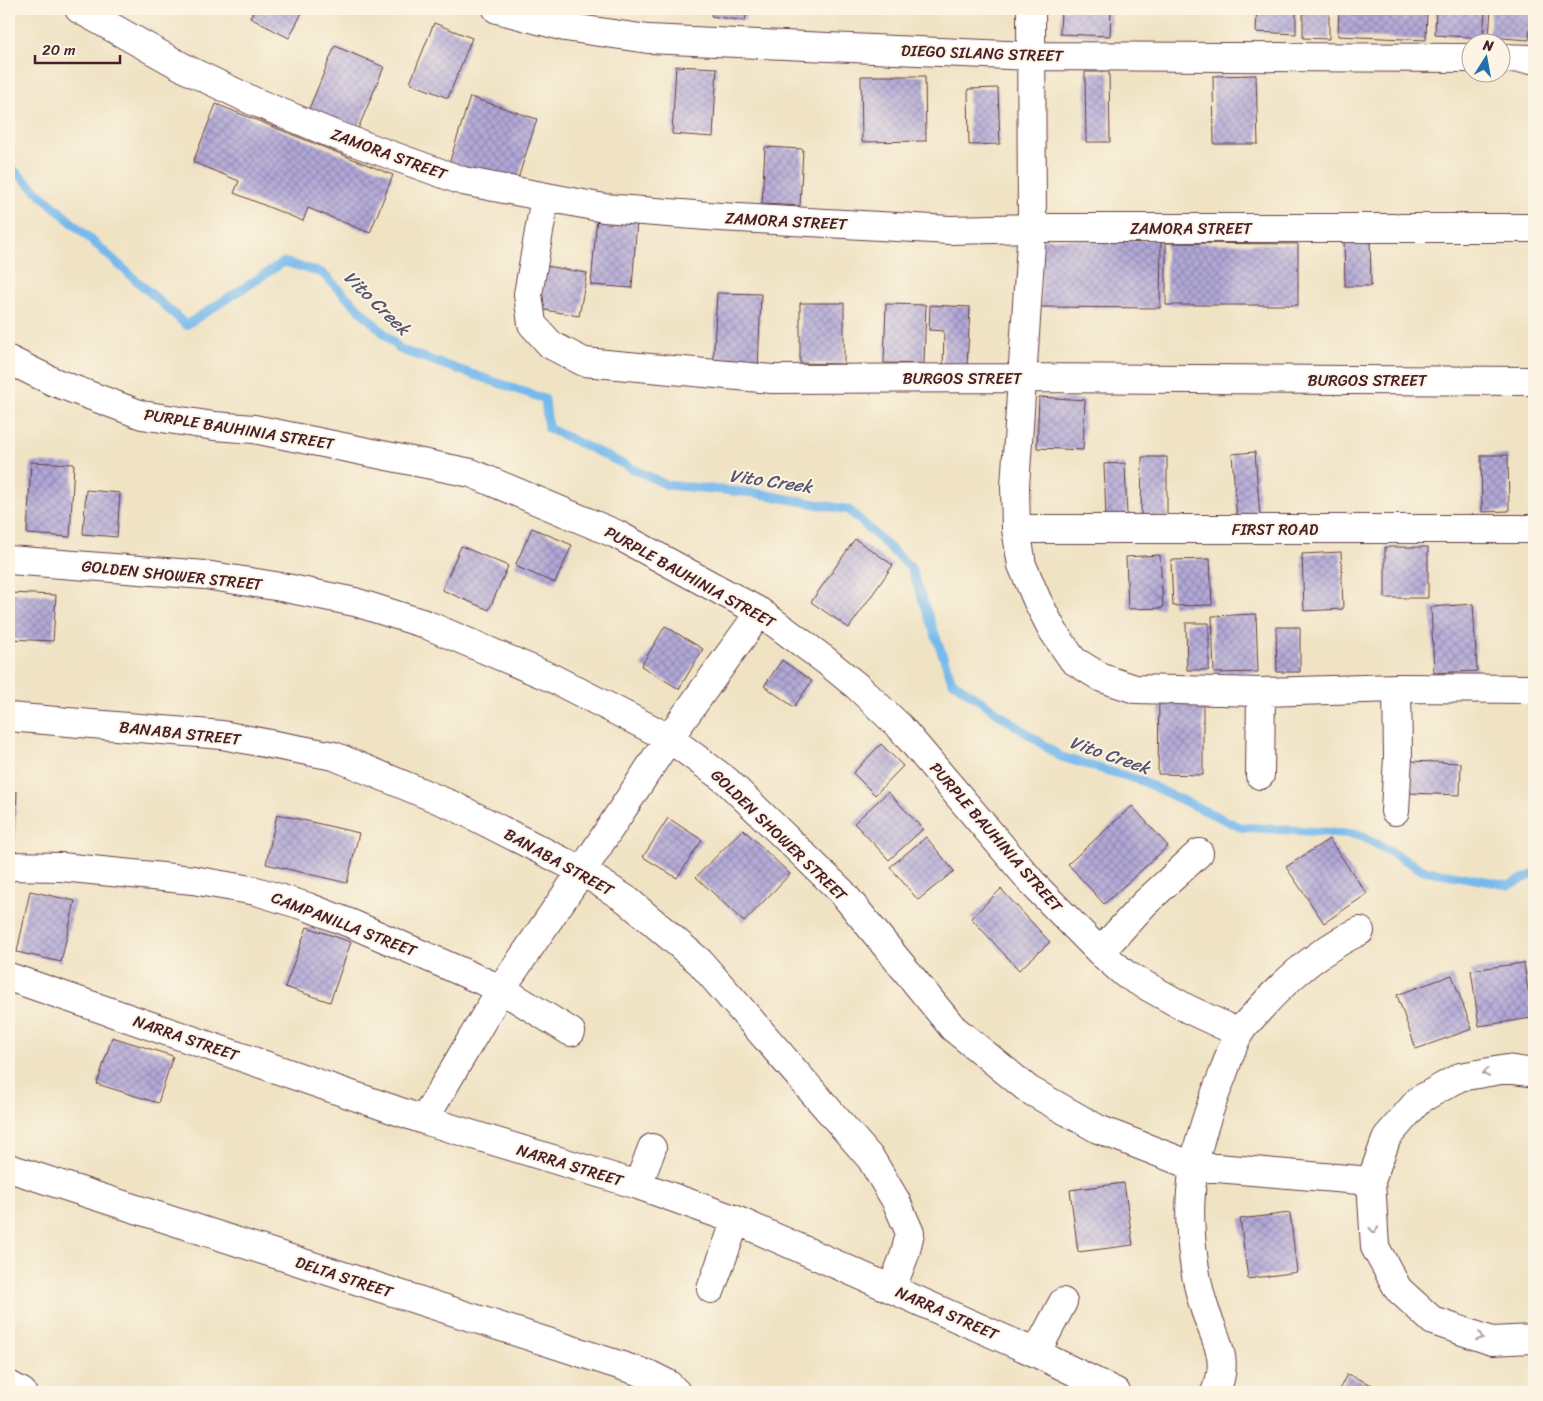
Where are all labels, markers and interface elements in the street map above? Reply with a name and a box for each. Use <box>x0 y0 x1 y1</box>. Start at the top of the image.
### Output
scale bar <box>35 32 120 64</box>
north arrow <box>1460 32 1510 82</box>
text: N <box>1480 32 1496 59</box>
street label: DIEGO SILANG STREET <box>901 36 1065 70</box>
text: 20 m <box>42 37 76 63</box>
street label: ZAMORA STREET <box>327 120 452 189</box>
street label: ZAMORA STREET <box>724 203 849 239</box>
street label: ZAMORA STREET <box>1130 214 1253 243</box>
water label: Vito Creek <box>336 263 419 344</box>
street label: BURGOS STREET <box>903 364 1023 393</box>
street label: BURGOS STREET <box>1308 366 1428 395</box>
street label: PURPLE BAUHINIA STREET <box>142 400 337 459</box>
water label: Vito Creek <box>727 459 816 503</box>
street label: FIRST ROAD <box>1232 515 1319 544</box>
street label: PURPLE BAUHINIA STREET <box>599 518 782 637</box>
street label: GOLDEN SHOWER STREET <box>80 551 265 599</box>
street label: BANABA STREET <box>118 712 243 754</box>
water label: Vito Creek <box>1065 726 1156 784</box>
street label: PURPLE BAUHINIA STREET <box>922 755 1071 920</box>
street label: GOLDEN SHOWER STREET <box>704 762 855 909</box>
street label: BANABA STREET <box>499 820 620 905</box>
street label: CAMPANILLA STREET <box>267 883 422 966</box>
street label: NARRA STREET <box>129 1006 244 1070</box>
one-way arrow <box>1482 1067 1490 1077</box>
street label: NARRA STREET <box>513 1135 628 1195</box>
one-way arrow <box>1369 1226 1380 1234</box>
street label: DELTA STREET <box>291 1248 398 1307</box>
street label: NARRA STREET <box>891 1277 1004 1349</box>
one-way arrow <box>1476 1332 1484 1342</box>

